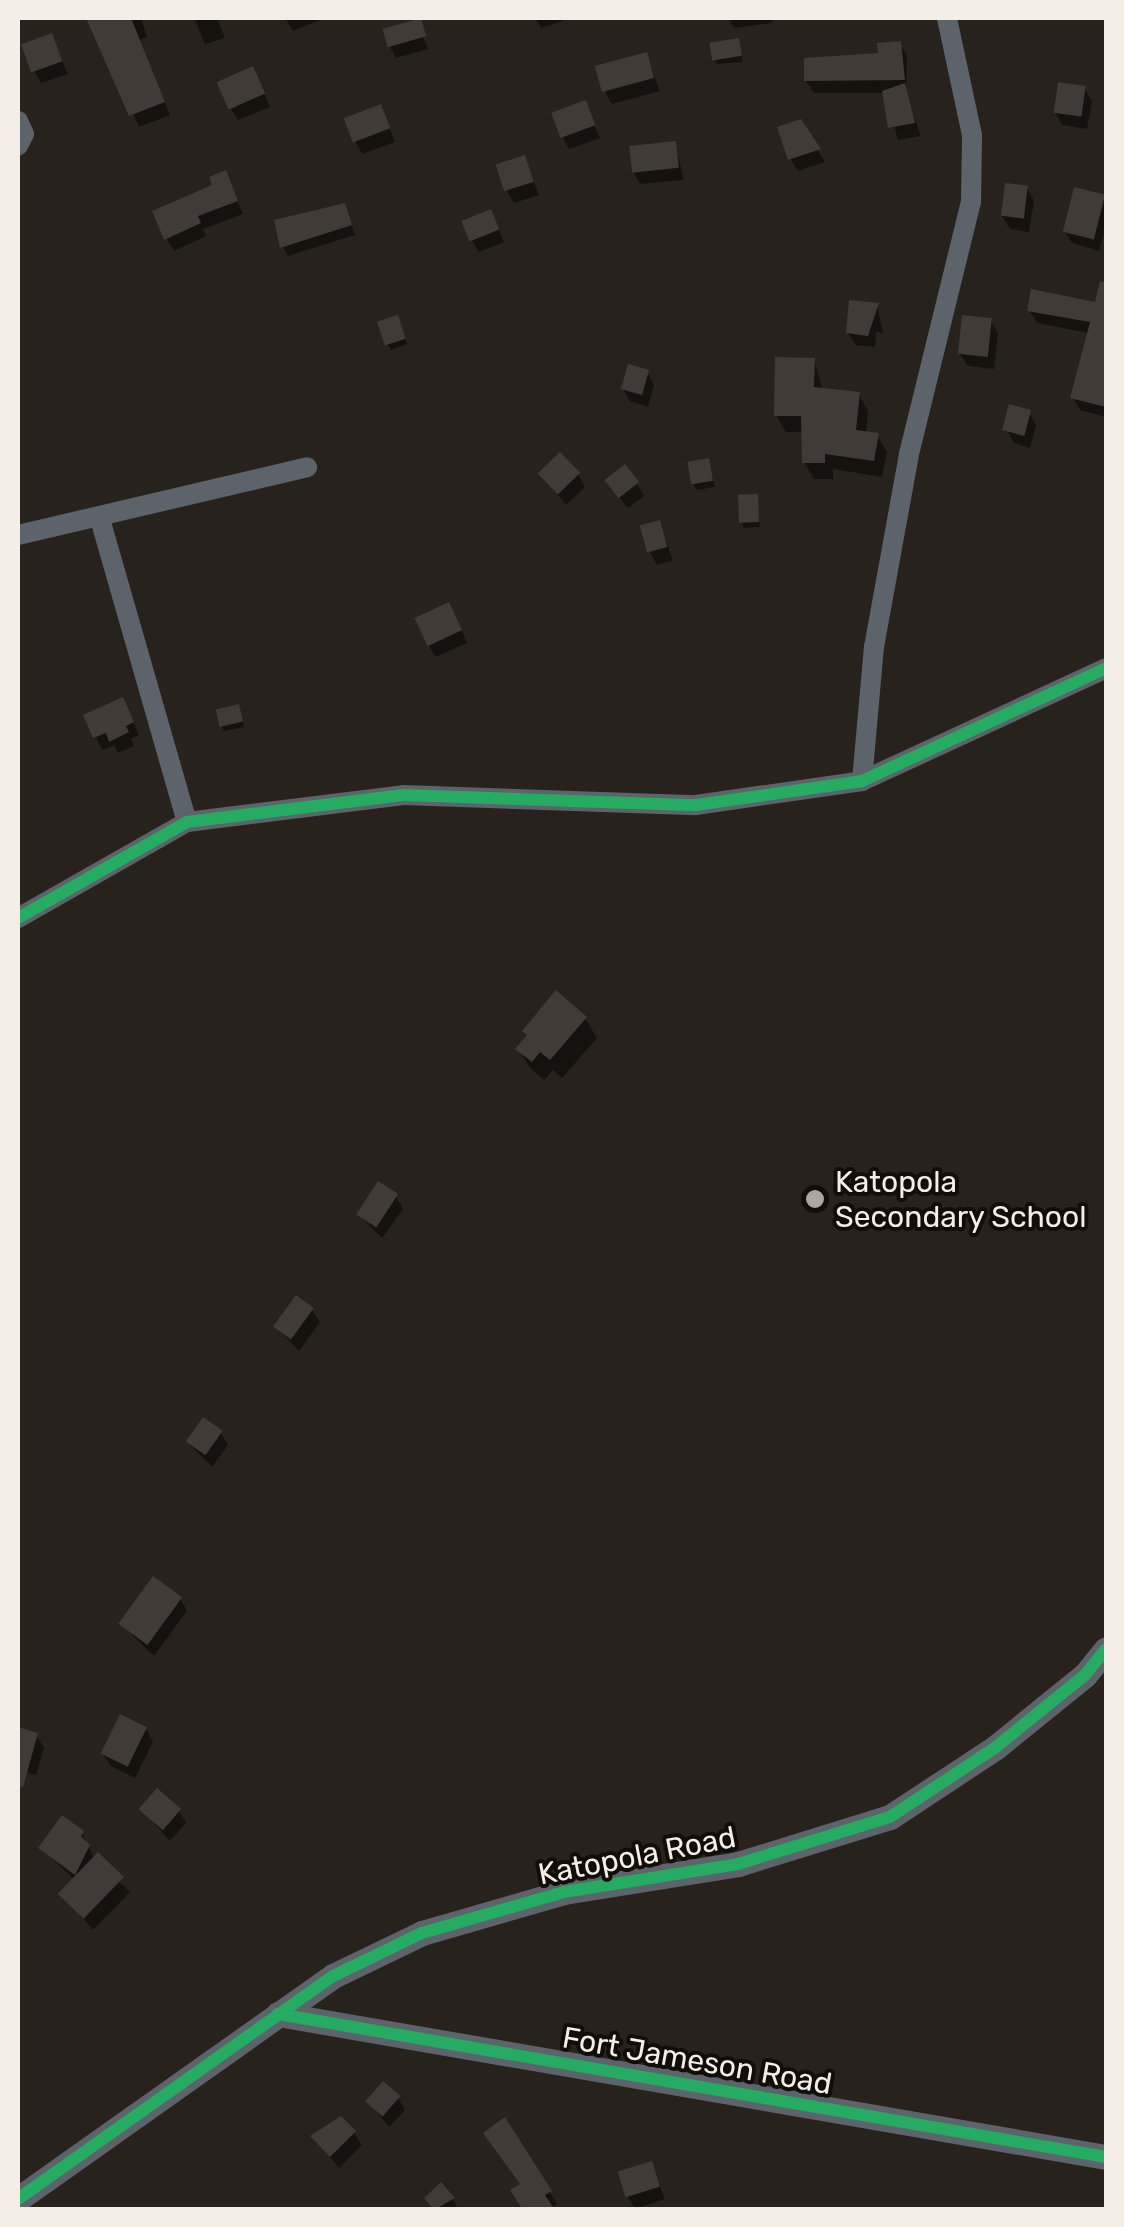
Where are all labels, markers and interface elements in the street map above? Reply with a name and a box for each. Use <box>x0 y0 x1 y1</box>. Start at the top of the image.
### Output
place label: Katopola Secondary School <box>835 1164 1087 1234</box>
marker: Katopola Secondary School <box>804 1188 826 1210</box>
street label: Katopola Road <box>535 1819 739 1893</box>
street label: Fort Jameson Road <box>559 2020 835 2102</box>

